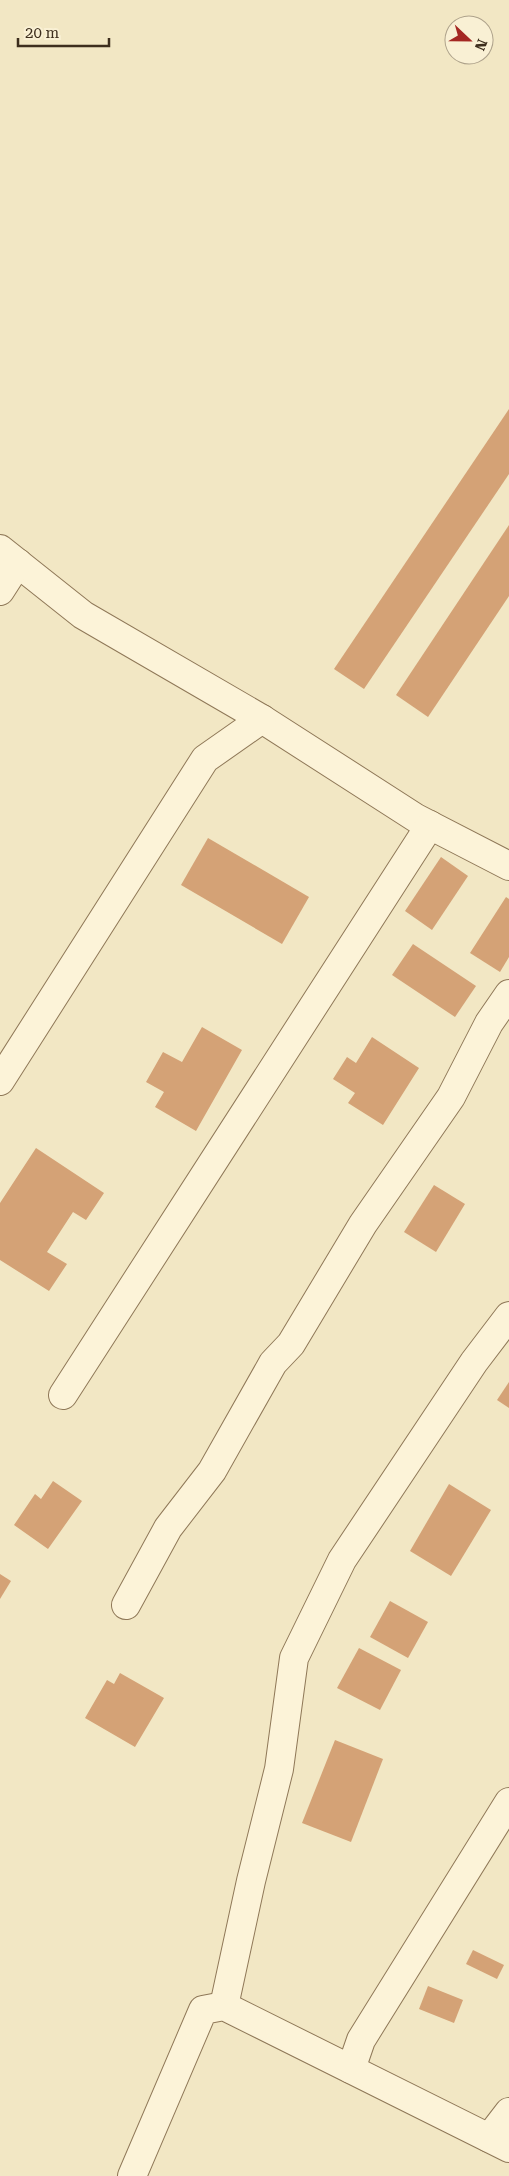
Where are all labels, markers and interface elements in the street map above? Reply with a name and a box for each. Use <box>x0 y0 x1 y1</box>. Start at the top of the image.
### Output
scale bar <box>18 15 109 47</box>
north arrow <box>444 15 494 65</box>
text: 20 m <box>25 24 60 42</box>
text: N <box>472 37 490 53</box>

